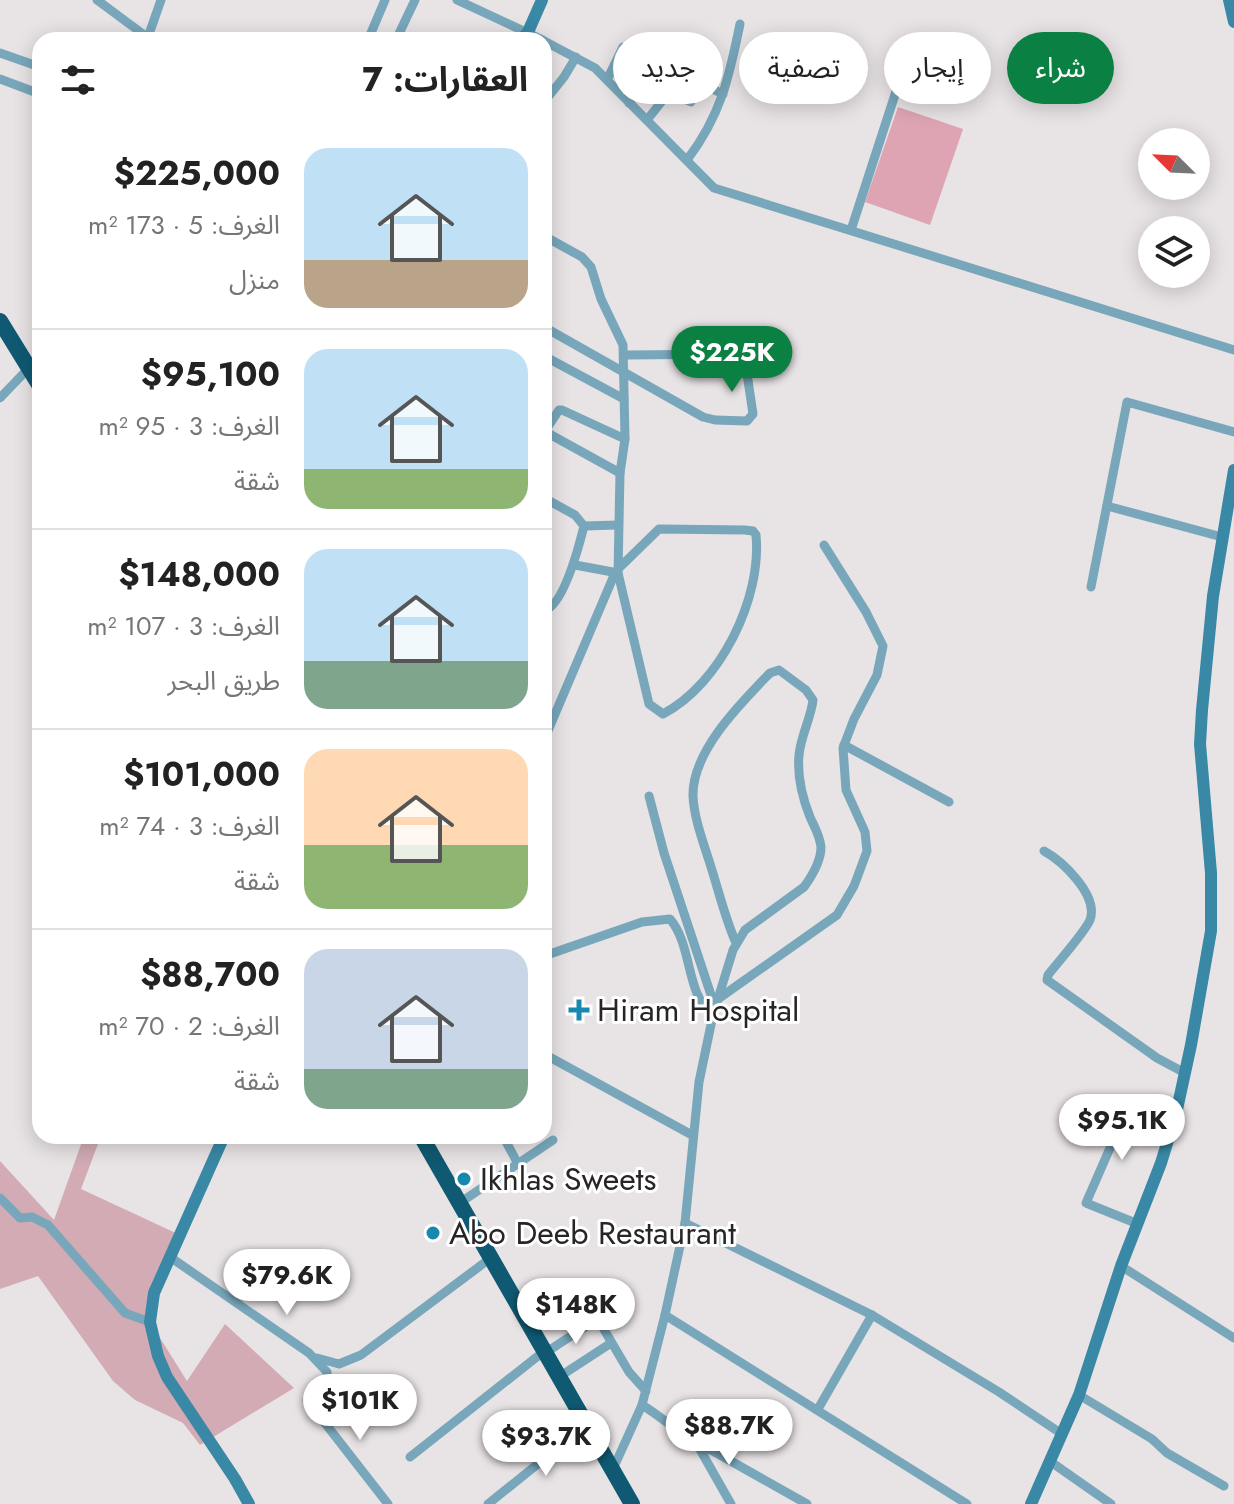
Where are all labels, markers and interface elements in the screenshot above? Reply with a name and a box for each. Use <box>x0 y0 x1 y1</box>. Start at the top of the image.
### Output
chip: جديد <box>613 32 723 104</box>
chip: تصفية <box>739 32 868 104</box>
chip: إيجار <box>884 32 991 104</box>
chip: شراء <box>1007 32 1114 104</box>
text: العقارات: 7 <box>362 55 528 104</box>
icon: filters <box>56 58 100 102</box>
north arrow <box>1138 128 1210 200</box>
map controls <box>1138 128 1210 288</box>
text: $225,000 <box>114 149 280 198</box>
icon: home <box>368 180 464 276</box>
text: الغرف: 5 · 173 m² <box>88 206 280 244</box>
button: layers <box>1138 216 1210 288</box>
text: منزل <box>229 261 280 299</box>
pin: $225K <box>676 326 788 394</box>
text: $225K <box>689 333 775 371</box>
text: $95,100 <box>141 350 280 399</box>
icon: home <box>368 381 464 477</box>
text: الغرف: 3 · 95 m² <box>98 407 280 445</box>
text: شقة <box>234 462 280 500</box>
text: $148,000 <box>118 550 280 599</box>
icon: home <box>368 581 464 677</box>
text: الغرف: 3 · 107 m² <box>87 607 280 645</box>
text: طريق البحر <box>168 662 280 700</box>
text: $101,000 <box>123 750 280 799</box>
icon: home <box>368 781 464 877</box>
text: الغرف: 3 · 74 m² <box>99 807 280 845</box>
text: شقة <box>234 862 280 900</box>
text: $88,700 <box>140 950 280 999</box>
icon: home <box>368 981 464 1077</box>
place label: Hiram Hospital <box>597 987 799 1033</box>
marker: Hiram Hospital <box>568 999 590 1021</box>
text: الغرف: 2 · 70 m² <box>98 1007 280 1045</box>
text: شقة <box>234 1062 280 1100</box>
pin: $95.1K <box>1057 1094 1187 1162</box>
text: $95.1K <box>1077 1101 1167 1139</box>
place label: Ikhlas Sweets <box>480 1156 656 1202</box>
marker: Ikhlas Sweets <box>455 1170 473 1188</box>
place label: Abo Deeb Restaurant <box>449 1210 736 1256</box>
marker: Abo Deeb Restaurant <box>424 1224 442 1242</box>
pin: $79.6K <box>222 1249 352 1317</box>
text: $79.6K <box>241 1256 333 1294</box>
pin: $148K <box>520 1278 632 1346</box>
text: $148K <box>535 1285 617 1323</box>
pin: $101K <box>304 1374 416 1442</box>
text: $101K <box>321 1381 399 1419</box>
pin: $88.7K <box>664 1399 794 1467</box>
text: $88.7K <box>684 1406 774 1444</box>
pin: $93.7K <box>481 1410 611 1478</box>
text: $93.7K <box>500 1417 592 1455</box>

